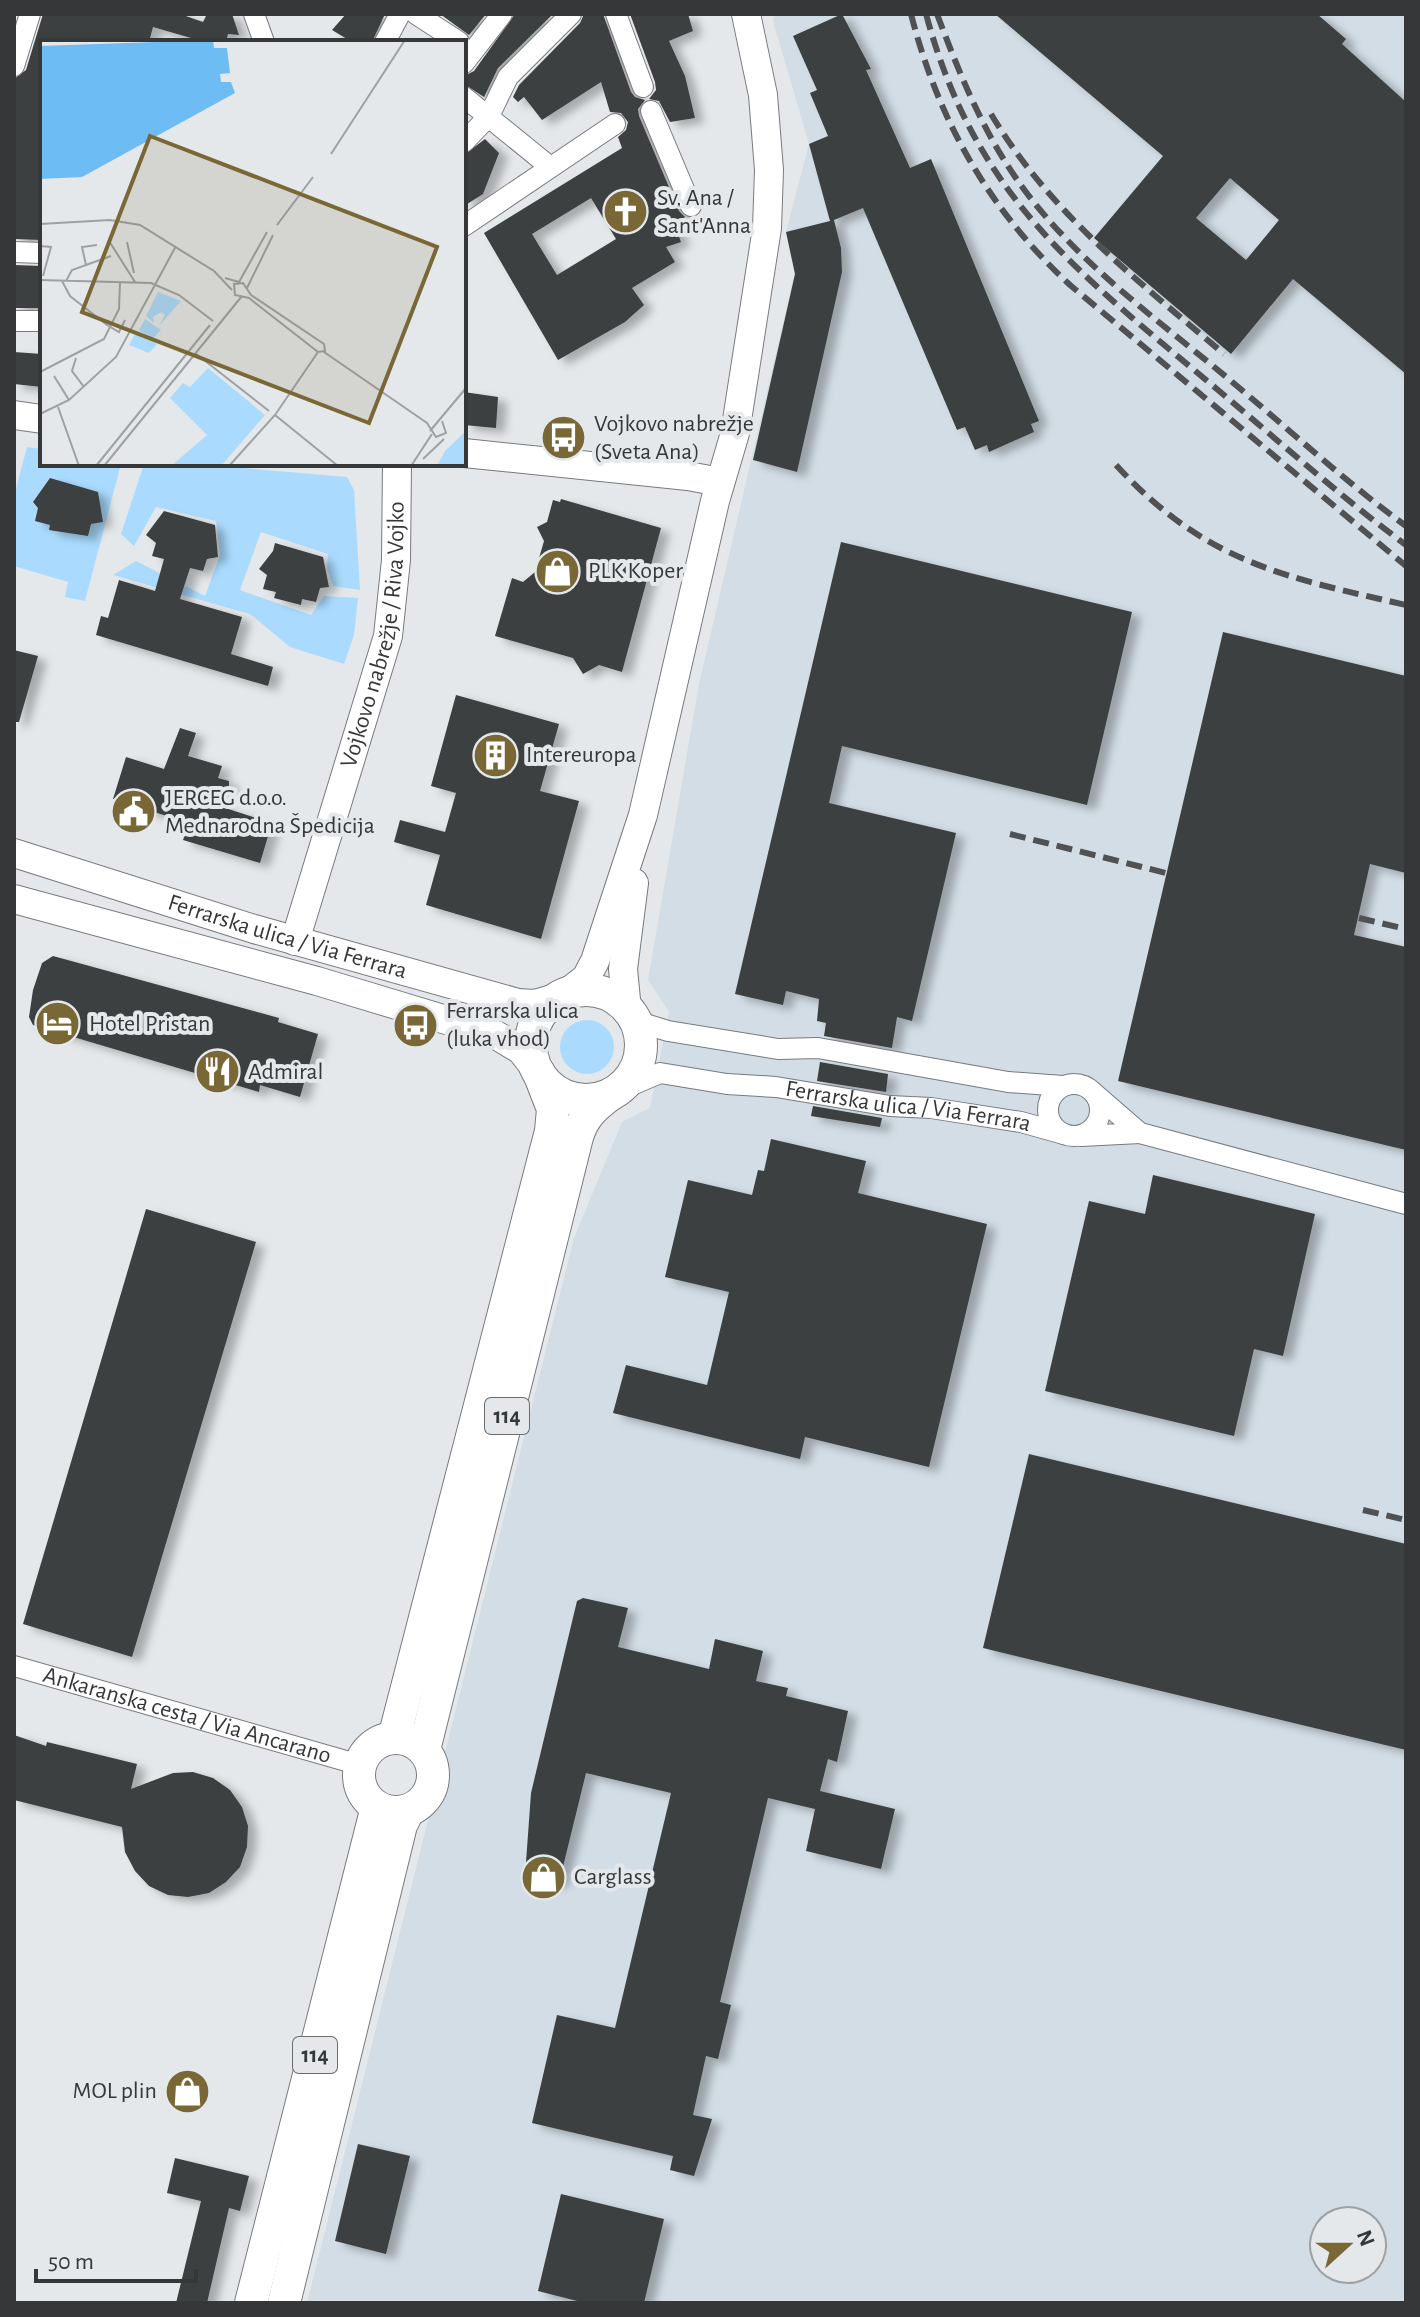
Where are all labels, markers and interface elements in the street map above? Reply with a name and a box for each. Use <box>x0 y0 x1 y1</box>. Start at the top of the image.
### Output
inset map <box>40 40 466 466</box>
place label: Sv. Ana / Sant'Anna <box>657 186 751 238</box>
church icon: Sv. Ana / Sant'Anna <box>602 188 650 236</box>
place label: Vojkovo nabrežje (Sveta Ana) <box>594 412 754 464</box>
bus stop icon: Vojkovo nabrežje (Sveta Ana) <box>539 414 587 462</box>
street label: Vojkovo nabrežje / Riva Vojko <box>337 501 409 770</box>
shop icon: PLK Koper <box>533 547 581 595</box>
place label: PLK Koper <box>588 559 683 583</box>
building icon: Intereuropa <box>471 731 519 779</box>
place label: Intereuropa <box>526 743 637 767</box>
place label: JERCEG d.o.o. Mednarodna Špedicija <box>165 786 375 838</box>
public building icon: JERCEG d.o.o. Mednarodna Špedicija <box>110 788 158 836</box>
street label: Ferrarska ulica / Via Ferrara <box>165 891 409 983</box>
place label: Ferrarska ulica (luka vhod) <box>446 999 579 1051</box>
hotel icon: Hotel Pristan <box>34 1000 82 1048</box>
bus stop icon: Ferrarska ulica (luka vhod) <box>391 1001 439 1049</box>
place label: Hotel Pristan <box>89 1012 210 1036</box>
restaurant icon: Admiral <box>193 1048 241 1096</box>
place label: Admiral <box>248 1060 323 1084</box>
street label: Ferrarska ulica / Via Ferrara <box>784 1077 1034 1136</box>
road number: 114 <box>485 1398 529 1434</box>
street label: Ankaranska cesta / Via Ancarano <box>40 1663 334 1768</box>
shop icon: Carglass <box>519 1853 567 1901</box>
place label: Carglass <box>574 1865 652 1889</box>
road number: 114 <box>293 2037 337 2073</box>
shop icon: MOL plin <box>164 2067 212 2115</box>
place label: MOL plin <box>73 2079 157 2103</box>
north arrow <box>1308 2205 1388 2285</box>
text: N <box>1353 2227 1379 2249</box>
scale bar <box>36 2233 196 2283</box>
text: 50 m <box>48 2250 94 2274</box>

